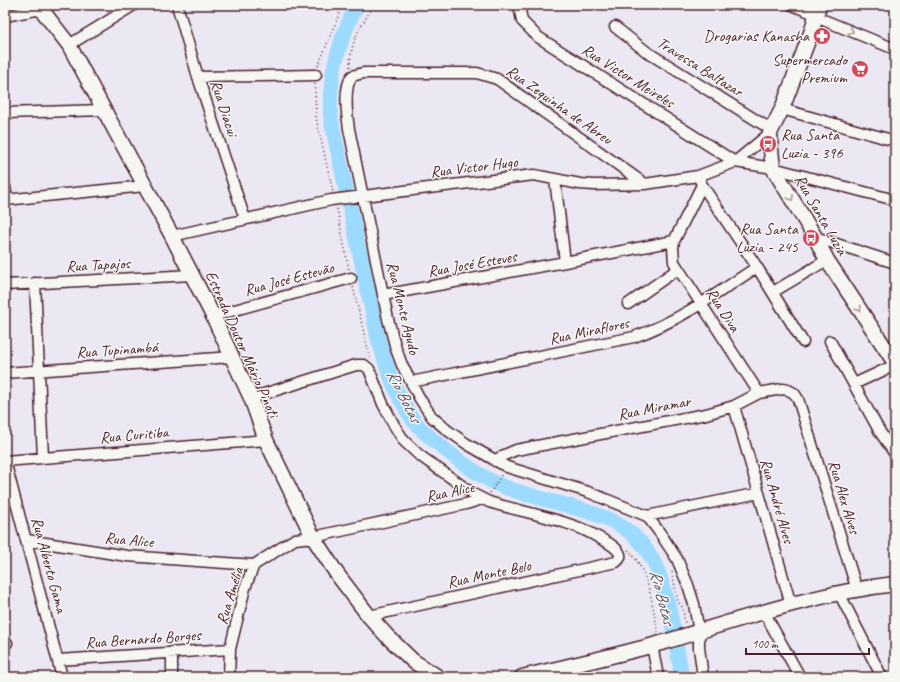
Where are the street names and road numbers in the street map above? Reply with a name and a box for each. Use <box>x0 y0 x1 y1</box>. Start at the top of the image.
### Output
street label: Travessa Baltazar <box>653 33 748 102</box>
street label: Rua Victor Meireles <box>578 40 679 113</box>
street label: Rua Zequinha de Abreu <box>502 61 617 150</box>
street label: Rua Diacui <box>206 77 243 141</box>
street label: Rua Victor Hugo <box>429 152 520 182</box>
street label: Rua Santa Luzia <box>790 171 853 260</box>
street label: Rua José Esteves <box>426 246 519 282</box>
street label: Rua Tapajos <box>66 253 132 277</box>
street label: Rua José Estevão <box>242 257 337 301</box>
street label: Rua Monte Agudo <box>382 260 424 358</box>
street label: Estrada Doutor Mário Pinoti <box>201 268 284 422</box>
street label: Rua Diva <box>701 284 745 337</box>
street label: Rua Miraflores <box>547 312 632 349</box>
street label: Rua Tupinambá <box>75 337 161 363</box>
street label: Rua Miramar <box>616 391 693 425</box>
street label: Rua Curitiba <box>99 422 170 448</box>
street label: Rua André Alves <box>755 456 799 547</box>
street label: Rua Alex Alves <box>823 458 865 538</box>
street label: Rua Alice <box>424 477 478 507</box>
street label: Rua Alberto Gama <box>27 515 72 616</box>
street label: Rua Alice <box>104 528 156 552</box>
street label: Rua Monte Belo <box>445 555 534 593</box>
street label: Rua Amélia <box>212 564 249 627</box>
street label: Rua Bernardo Borges <box>85 625 203 653</box>

